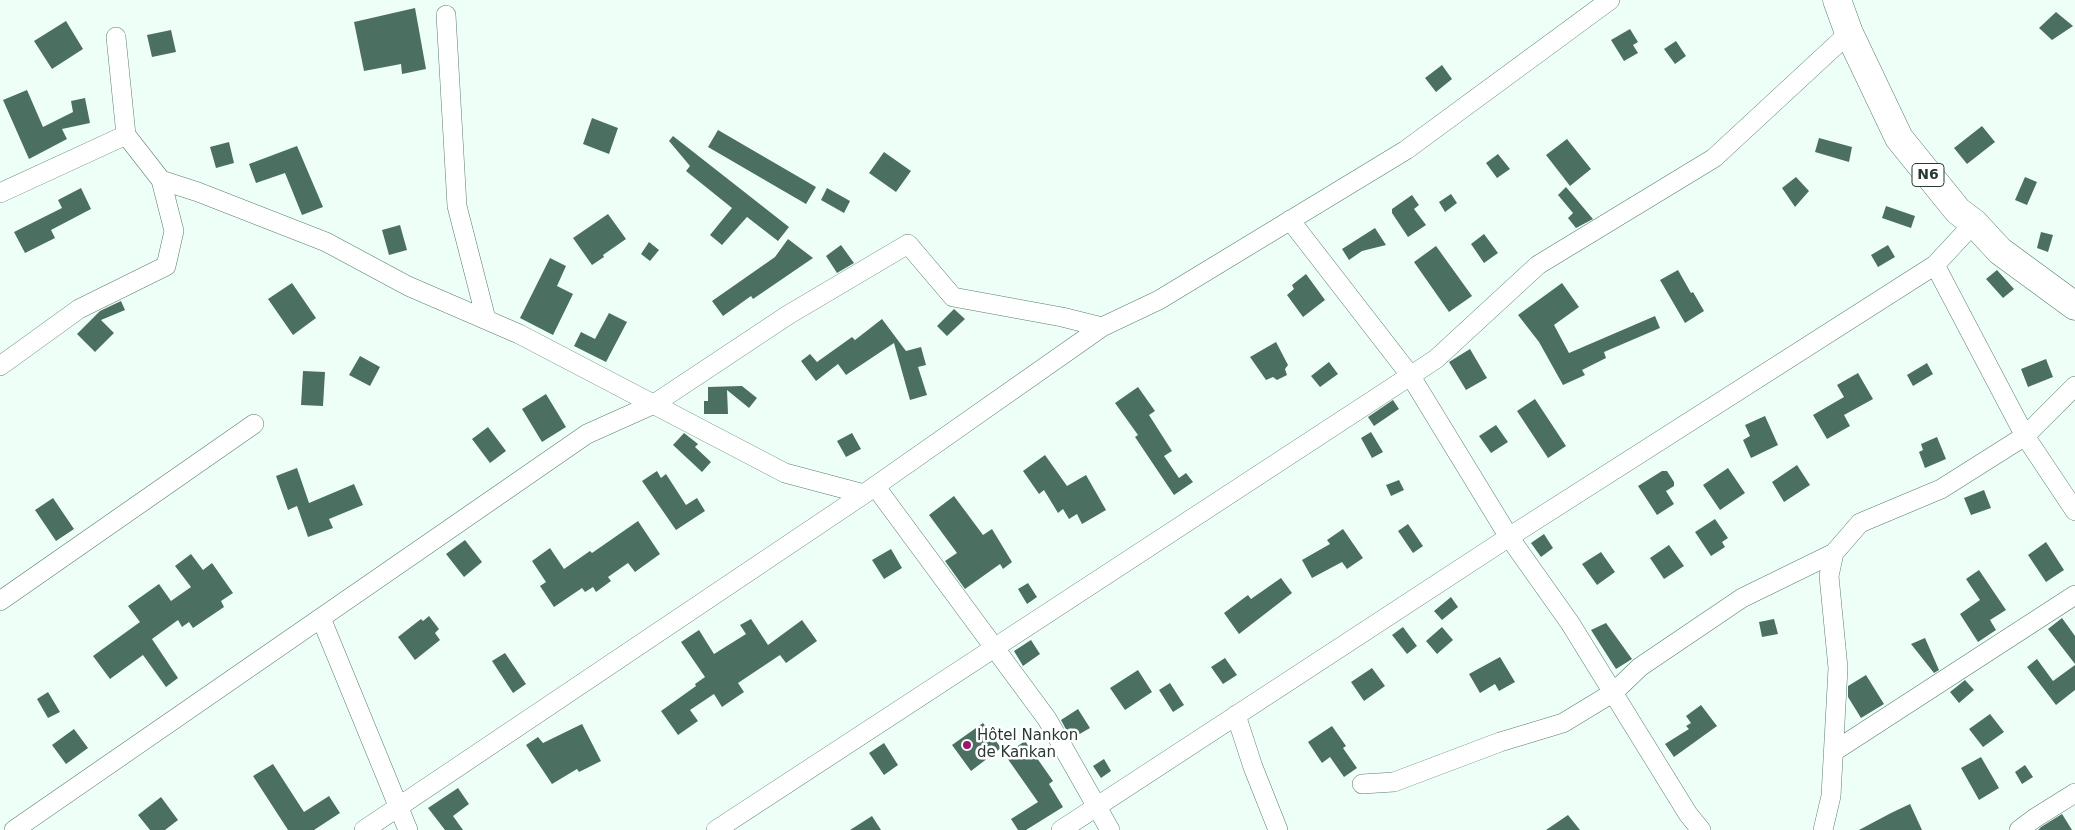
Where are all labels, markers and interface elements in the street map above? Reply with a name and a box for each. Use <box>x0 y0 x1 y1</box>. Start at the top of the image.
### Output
road number: N6 <box>1912 164 1944 186</box>
place label: Hôtel Nankon de Kankan <box>977 727 1078 762</box>
marker: Hôtel Nankon de Kankan <box>961 739 973 751</box>

